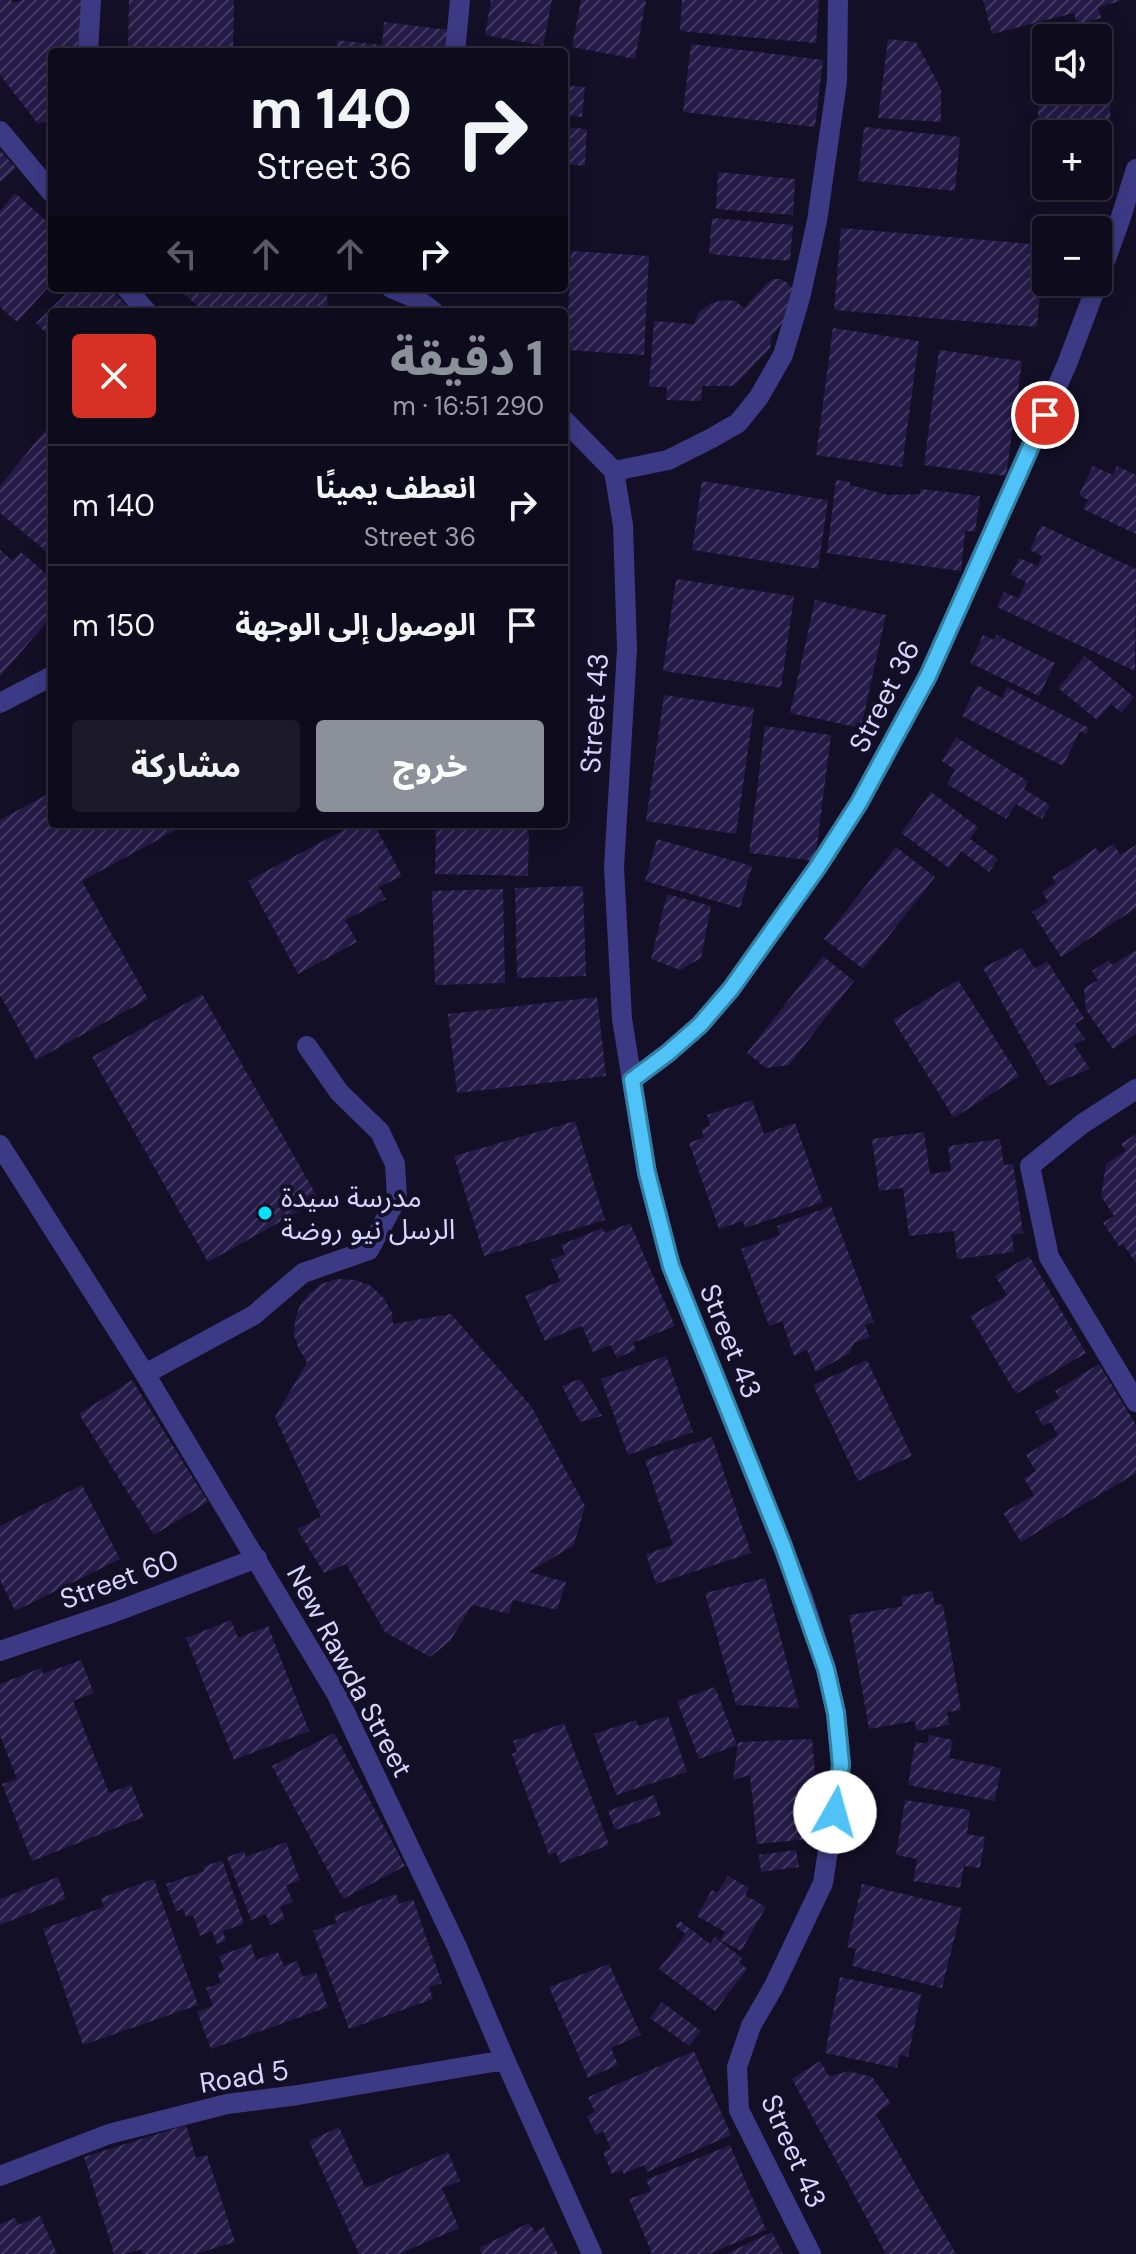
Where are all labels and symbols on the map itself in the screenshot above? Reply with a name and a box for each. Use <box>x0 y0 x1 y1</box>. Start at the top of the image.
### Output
pin <box>1011 381 1079 449</box>
street label: Street 36 <box>841 634 928 759</box>
street label: Street 43 <box>572 652 617 774</box>
place label: مدرسة سيدة الرسل نيو روضة <box>281 1179 455 1248</box>
marker: مدرسة سيدة الرسل نيو روضة <box>256 1204 274 1222</box>
street label: Street 43 <box>691 1278 770 1404</box>
street label: Street 60 <box>55 1541 184 1618</box>
street label: New Rawda Street <box>278 1559 421 1784</box>
position arrow <box>793 1770 877 1854</box>
street label: Road 5 <box>197 2051 291 2102</box>
street label: Street 43 <box>752 2089 835 2214</box>

